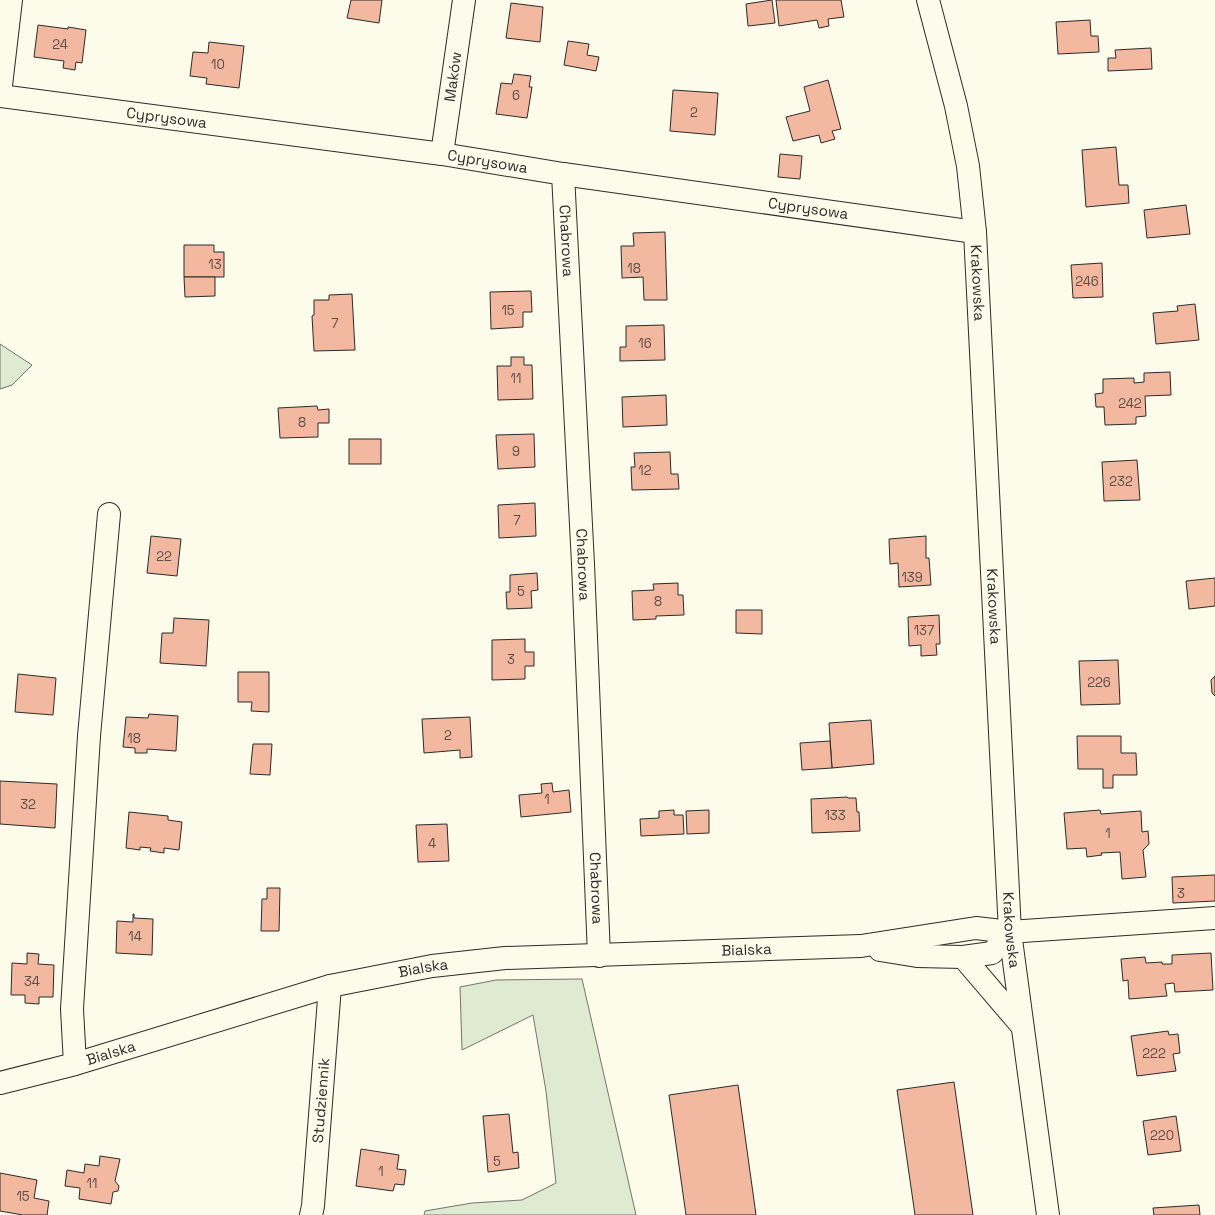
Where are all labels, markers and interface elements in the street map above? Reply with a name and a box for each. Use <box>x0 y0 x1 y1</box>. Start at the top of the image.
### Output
house number: 24 <box>52 36 68 53</box>
street label: Maków <box>440 50 466 103</box>
house number: 10 <box>211 56 225 73</box>
house number: 6 <box>512 87 520 104</box>
street label: Cyprysowa <box>125 103 208 132</box>
house number: 2 <box>690 104 698 121</box>
street label: Cyprysowa <box>446 145 529 177</box>
street label: Cyprysowa <box>767 193 850 223</box>
street label: Chabrowa <box>556 204 578 278</box>
street label: Krakowska <box>967 244 989 322</box>
house number: 13 <box>208 256 222 273</box>
house number: 18 <box>627 260 641 277</box>
house number: 246 <box>1075 273 1099 290</box>
house number: 15 <box>501 302 515 319</box>
house number: 7 <box>331 315 339 332</box>
house number: 16 <box>638 335 652 352</box>
house number: 11 <box>511 370 521 387</box>
house number: 242 <box>1118 395 1142 412</box>
house number: 8 <box>298 414 306 431</box>
house number: 9 <box>512 443 520 460</box>
house number: 12 <box>638 462 652 479</box>
house number: 232 <box>1109 473 1133 490</box>
house number: 7 <box>513 512 521 529</box>
street label: Chabrowa <box>572 528 594 601</box>
house number: 22 <box>156 548 172 565</box>
street label: Krakowska <box>983 568 1006 645</box>
house number: 139 <box>901 569 923 586</box>
house number: 5 <box>517 583 525 600</box>
house number: 8 <box>654 593 662 610</box>
house number: 137 <box>914 622 934 639</box>
house number: 3 <box>507 651 515 668</box>
house number: 226 <box>1087 674 1111 691</box>
house number: 2 <box>444 727 452 744</box>
house number: 18 <box>127 730 141 747</box>
house number: 1 <box>544 791 550 808</box>
house number: 32 <box>20 796 36 813</box>
house number: 133 <box>824 807 846 824</box>
house number: 1 <box>1105 825 1111 842</box>
house number: 4 <box>428 835 436 852</box>
street label: Chabrowa <box>586 852 608 925</box>
house number: 3 <box>1177 885 1185 902</box>
street label: Krakowska <box>999 891 1025 969</box>
house number: 14 <box>128 928 142 945</box>
street label: Bialska <box>721 939 772 960</box>
street label: Bialska <box>397 954 449 981</box>
house number: 34 <box>24 973 40 990</box>
street label: Bialska <box>84 1036 138 1069</box>
house number: 222 <box>1142 1045 1166 1062</box>
street label: Studziennik <box>308 1057 333 1144</box>
house number: 220 <box>1150 1127 1174 1144</box>
house number: 5 <box>493 1153 501 1170</box>
house number: 1 <box>378 1163 384 1180</box>
house number: 11 <box>87 1175 97 1192</box>
house number: 15 <box>16 1188 30 1205</box>

